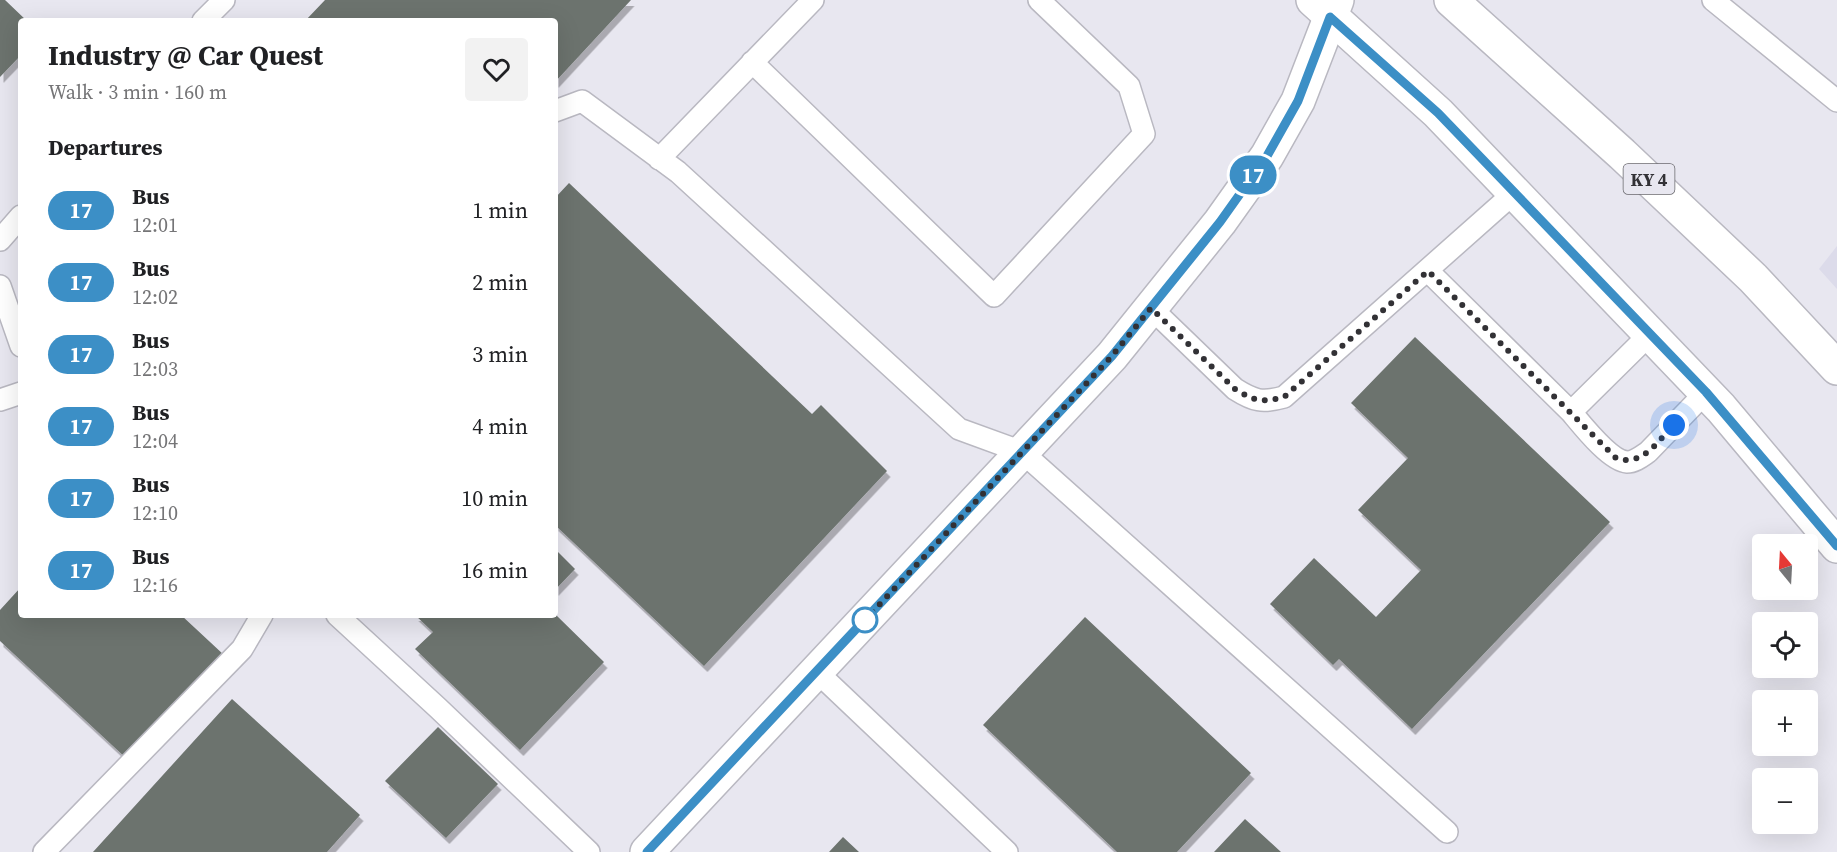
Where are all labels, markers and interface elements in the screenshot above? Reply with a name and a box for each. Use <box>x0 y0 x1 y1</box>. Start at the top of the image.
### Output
text: Industry @ Car Quest <box>48 36 323 74</box>
button: heart <box>465 38 528 101</box>
text: Walk · 3 min · 160 m <box>48 78 227 106</box>
text: Departures <box>48 132 162 162</box>
line badge: 17 <box>1226 156 1280 195</box>
text: 17 <box>1242 161 1264 190</box>
road number: KY 4 <box>1624 164 1674 194</box>
text: Bus <box>132 181 169 211</box>
text: 1 min <box>472 195 528 225</box>
text: 17 <box>70 196 92 225</box>
text: 12:01 <box>132 211 178 239</box>
text: Bus <box>132 253 169 283</box>
text: 2 min <box>472 267 528 297</box>
text: 17 <box>70 268 92 297</box>
text: 12:02 <box>132 283 178 311</box>
text: Bus <box>132 325 169 355</box>
text: 3 min <box>472 339 528 369</box>
text: 17 <box>70 340 92 369</box>
text: 12:03 <box>132 355 178 383</box>
text: Bus <box>132 397 169 427</box>
your location <box>1659 410 1689 440</box>
text: 4 min <box>472 411 528 441</box>
text: 17 <box>70 412 92 441</box>
text: 12:04 <box>132 427 178 455</box>
text: Bus <box>132 469 169 499</box>
text: 10 min <box>461 483 528 513</box>
text: 17 <box>70 484 92 513</box>
text: 12:10 <box>132 499 178 527</box>
north arrow <box>1752 534 1818 600</box>
map controls <box>1752 534 1818 834</box>
text: Bus <box>132 541 169 571</box>
text: 16 min <box>461 555 528 585</box>
text: 17 <box>70 556 92 585</box>
text: 12:16 <box>132 571 178 599</box>
unlabelled marker <box>852 607 878 633</box>
button: locate <box>1752 612 1818 678</box>
button: + <box>1752 690 1818 756</box>
button: − <box>1752 768 1818 834</box>

